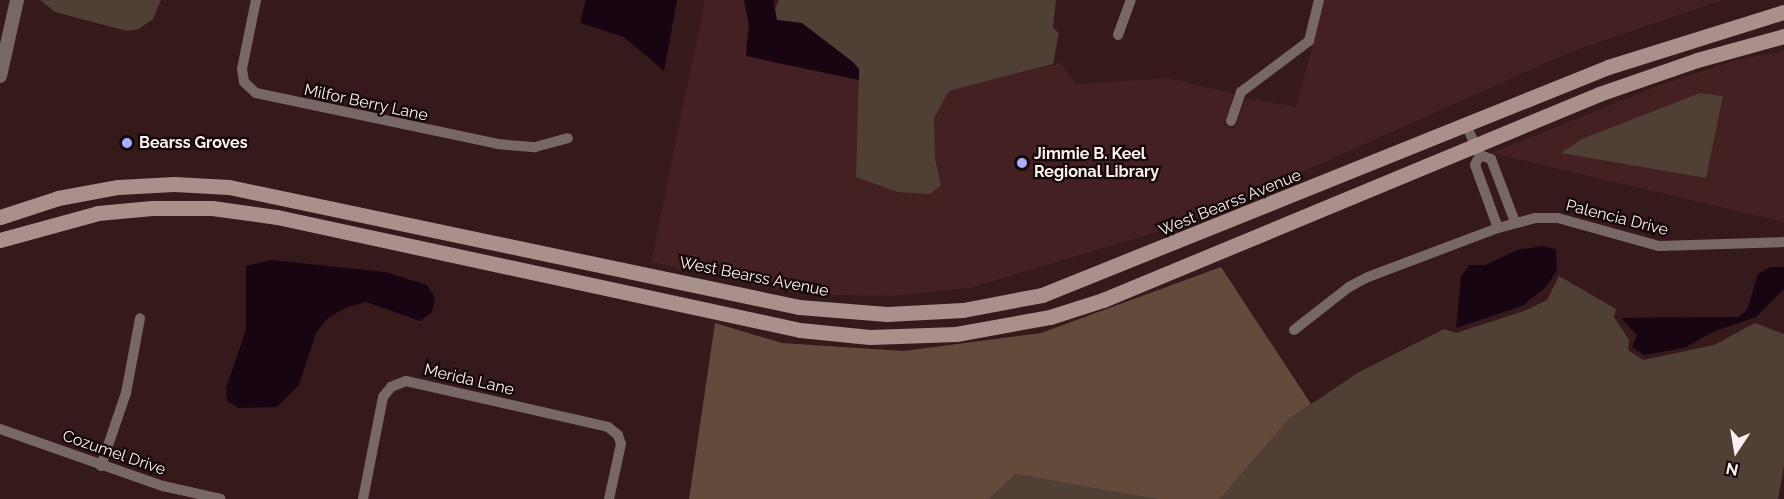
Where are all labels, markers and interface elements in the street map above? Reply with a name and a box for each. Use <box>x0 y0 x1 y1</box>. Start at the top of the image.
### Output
street label: Milfor Berry Lane <box>302 80 430 126</box>
place label: Bearss Groves <box>139 133 248 153</box>
marker: Bearss Groves <box>120 136 134 150</box>
place label: Jimmie B. Keel Regional Library <box>1034 144 1160 182</box>
marker: Jimmie B. Keel Regional Library <box>1015 156 1029 170</box>
street label: West Bearss Avenue <box>1156 166 1304 240</box>
street label: Palencia Drive <box>1564 196 1670 240</box>
street label: West Bearss Avenue <box>677 253 831 301</box>
street label: Merida Lane <box>422 360 516 400</box>
north arrow <box>1706 421 1766 481</box>
street label: Cozumel Drive <box>60 426 168 480</box>
text: N <box>1724 459 1740 480</box>

